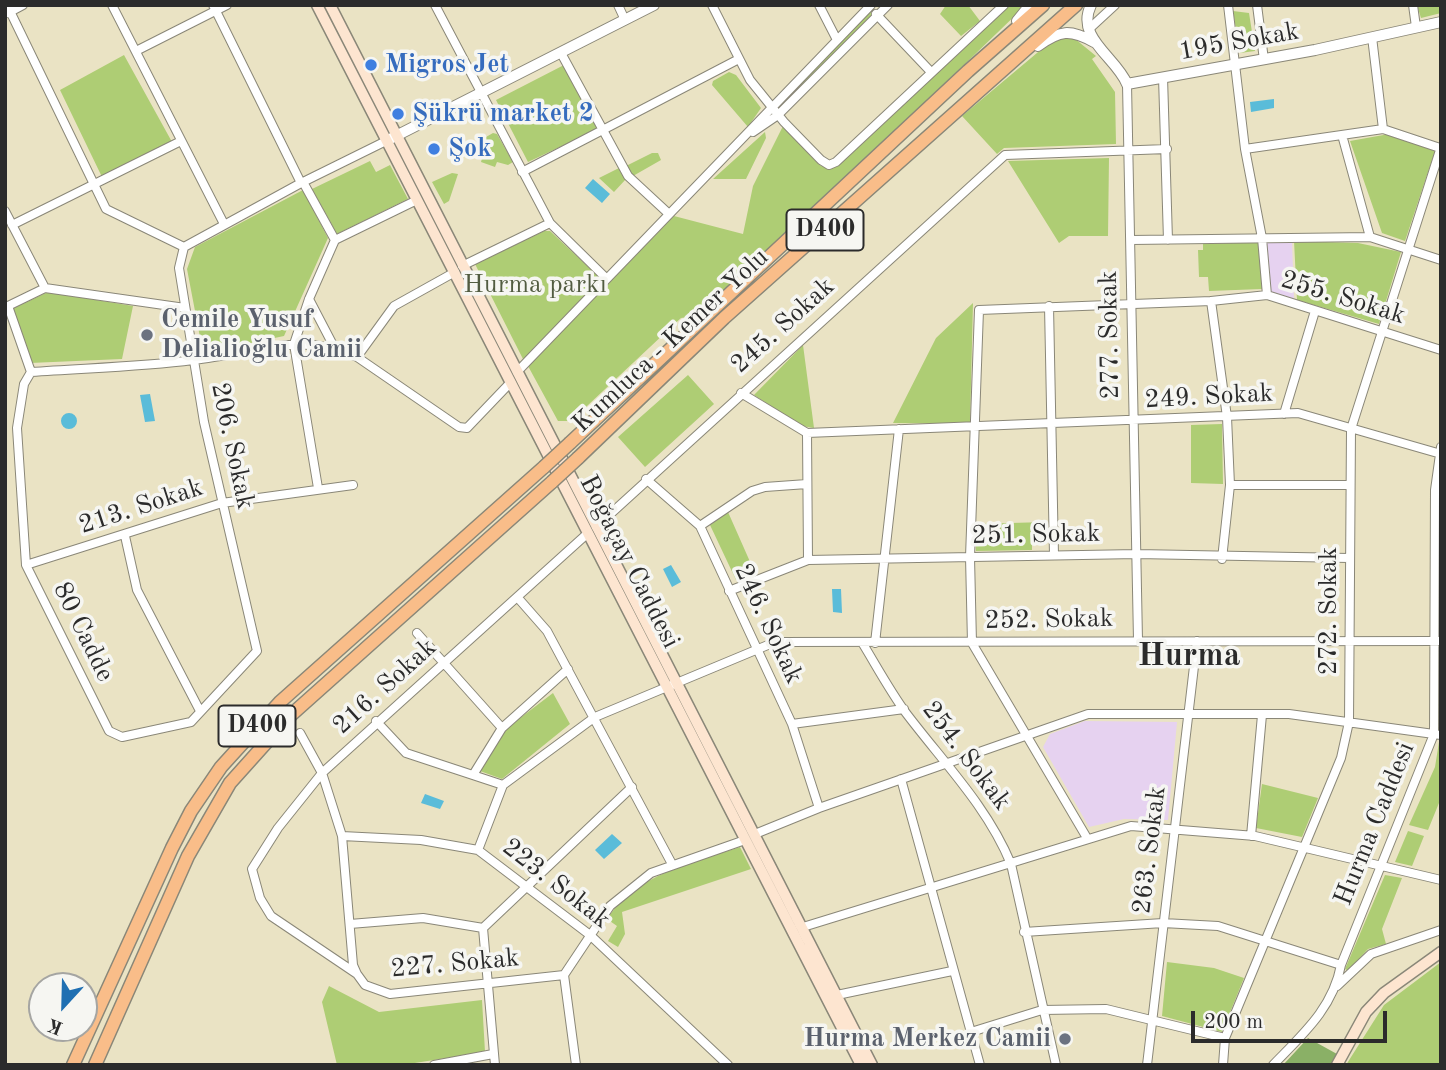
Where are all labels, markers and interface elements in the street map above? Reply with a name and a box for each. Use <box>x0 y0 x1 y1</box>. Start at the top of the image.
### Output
street label: 195 Sokak <box>1177 16 1301 68</box>
place label: Migros Jet <box>385 49 509 81</box>
marker: Migros Jet <box>363 57 379 73</box>
place label: Şükrü market 2 <box>412 98 594 130</box>
marker: Şükrü market 2 <box>390 106 406 122</box>
place label: Şok <box>448 133 492 165</box>
marker: Şok <box>426 141 442 157</box>
road number: D400 <box>786 210 864 250</box>
street label: Kumluca - Kemer Yolu <box>567 242 775 440</box>
street label: 255. Sokak <box>1277 264 1409 332</box>
park label: Hurma parkı <box>463 269 607 301</box>
street label: 277. Sokak <box>1093 270 1127 400</box>
street label: 245. Sokak <box>725 271 841 381</box>
place label: Cemile Yusuf Delialioğlu Camii <box>161 304 362 366</box>
marker: Cemile Yusuf Delialioğlu Camii <box>139 327 155 343</box>
street label: 249. Sokak <box>1144 378 1274 416</box>
street label: 206. Sokak <box>203 380 261 512</box>
street label: Boğaçay Caddesi <box>572 470 686 654</box>
street label: 213. Sokak <box>75 472 207 542</box>
street label: 251. Sokak <box>971 518 1101 552</box>
street label: 272. Sokak <box>1313 547 1345 675</box>
street label: 246. Sokak <box>727 559 809 689</box>
street label: 80 Cadde <box>46 577 120 687</box>
street label: 252. Sokak <box>984 603 1114 637</box>
street label: 216. Sokak <box>327 632 443 742</box>
district label: Hurma <box>1138 636 1240 676</box>
street label: 254. Sokak <box>915 695 1017 817</box>
road number: D400 <box>218 706 296 746</box>
street label: Hurma Caddesi <box>1328 738 1422 910</box>
street label: 263. Sokak <box>1127 784 1173 916</box>
street label: 223. Sokak <box>496 832 616 936</box>
street label: 227. Sokak <box>390 943 520 985</box>
north arrow <box>28 972 98 1042</box>
scale bar <box>1194 996 1390 1040</box>
text: 200 m <box>1204 1012 1263 1033</box>
text: K <box>45 1014 66 1037</box>
place label: Hurma Merkez Camii <box>803 1023 1051 1055</box>
marker: Hurma Merkez Camii <box>1057 1031 1073 1047</box>

